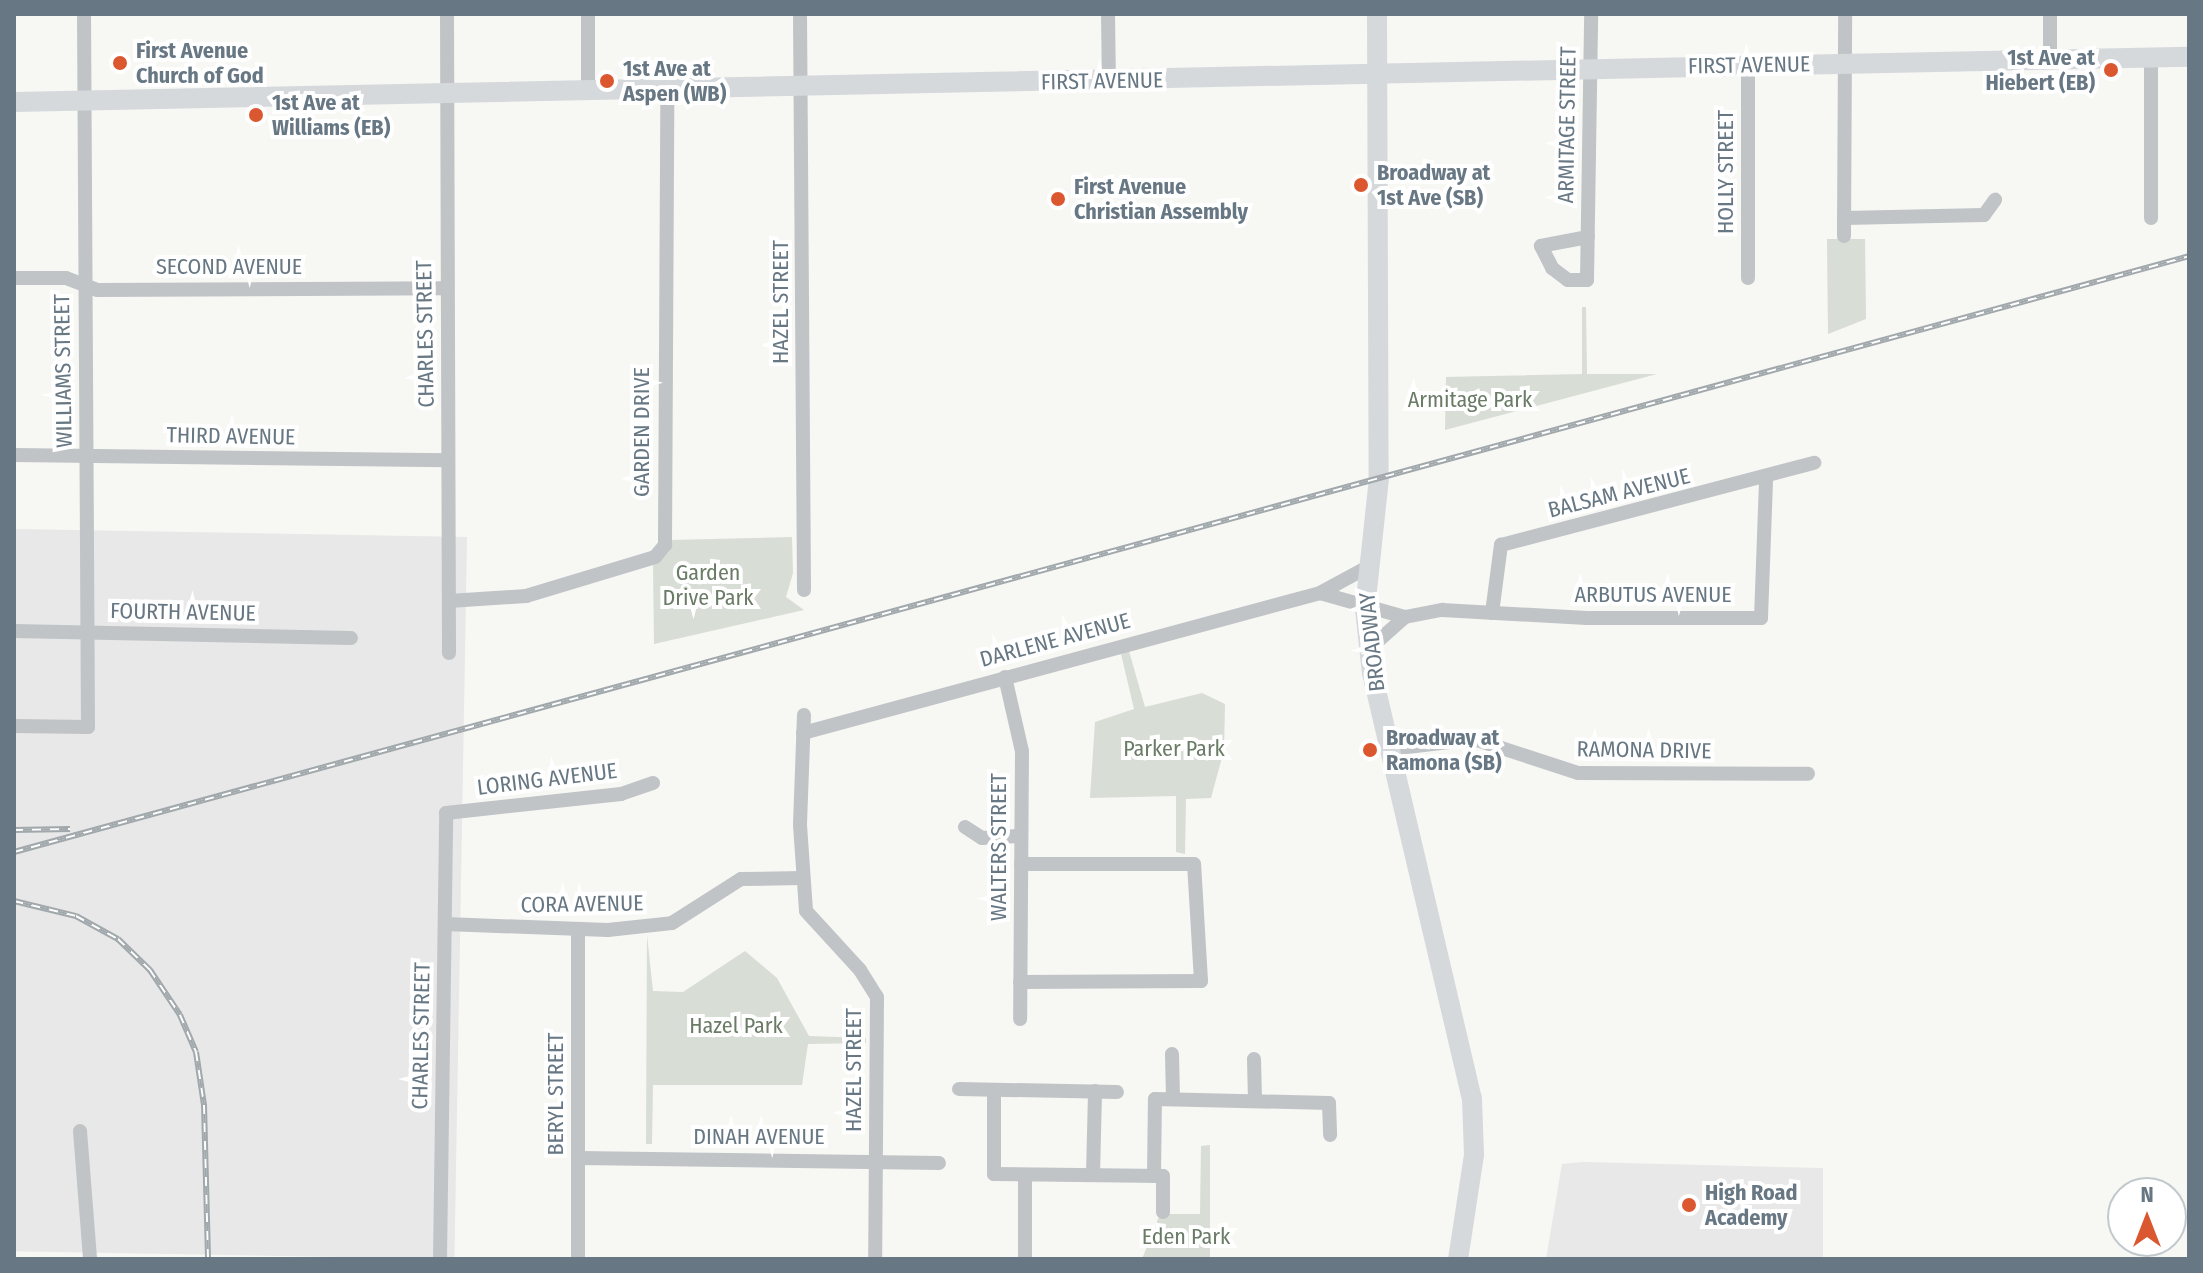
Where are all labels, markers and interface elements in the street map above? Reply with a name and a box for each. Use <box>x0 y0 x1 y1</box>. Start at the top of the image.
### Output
place label: First Avenue Church of God <box>136 37 264 88</box>
place label: 1st Ave at Hiebert (EB) <box>1986 44 2095 96</box>
street label: ARMITAGE STREET <box>1552 46 1582 204</box>
street label: FIRST AVENUE <box>1688 51 1810 79</box>
marker: First Avenue Church of God <box>111 54 129 72</box>
place label: 1st Ave at Aspen (WB) <box>623 55 726 106</box>
marker: 1st Ave at Hiebert (EB) <box>2102 61 2120 79</box>
street label: FIRST AVENUE <box>1041 67 1163 95</box>
marker: 1st Ave at Aspen (WB) <box>598 72 616 90</box>
place label: 1st Ave at Williams (EB) <box>272 89 390 140</box>
marker: 1st Ave at Williams (EB) <box>247 106 265 124</box>
street label: HOLLY STREET <box>1713 110 1739 234</box>
place label: Broadway at 1st Ave (SB) <box>1377 159 1490 210</box>
place label: First Avenue Christian Assembly <box>1074 173 1248 224</box>
marker: Broadway at 1st Ave (SB) <box>1352 176 1370 194</box>
marker: First Avenue Christian Assembly <box>1049 190 1067 208</box>
street label: HAZEL STREET <box>768 240 794 364</box>
street label: SECOND AVENUE <box>156 254 302 280</box>
street label: CHARLES STREET <box>411 260 439 408</box>
street label: WILLIAMS STREET <box>48 294 78 448</box>
street label: GARDEN DRIVE <box>629 367 655 497</box>
park label: Armitage Park <box>1408 387 1532 413</box>
street label: THIRD AVENUE <box>166 422 296 450</box>
street label: BALSAM AVENUE <box>1545 463 1693 523</box>
park label: Garden Drive Park <box>663 559 753 610</box>
street label: ARBUTUS AVENUE <box>1575 582 1731 608</box>
street label: BROADWAY <box>1354 591 1390 693</box>
street label: FOURTH AVENUE <box>110 598 256 626</box>
street label: DARLENE AVENUE <box>977 607 1133 673</box>
place label: Broadway at Ramona (SB) <box>1386 724 1502 776</box>
park label: Parker Park <box>1123 736 1225 762</box>
street label: RAMONA DRIVE <box>1576 736 1712 764</box>
marker: Broadway at Ramona (SB) <box>1361 741 1379 759</box>
street label: LORING AVENUE <box>475 757 619 801</box>
street label: WALTERS STREET <box>986 773 1012 921</box>
street label: CORA AVENUE <box>520 890 644 918</box>
street label: CHARLES STREET <box>407 962 435 1110</box>
street label: HAZEL STREET <box>841 1008 867 1132</box>
park label: Hazel Park <box>689 1013 783 1039</box>
street label: BERYL STREET <box>543 1032 569 1156</box>
street label: DINAH AVENUE <box>693 1124 825 1150</box>
north arrow <box>2107 1177 2187 1257</box>
place label: High Road Academy <box>1705 1179 1798 1230</box>
text: N <box>2140 1181 2154 1208</box>
marker: High Road Academy <box>1680 1196 1698 1214</box>
park label: Eden Park <box>1142 1224 1230 1250</box>

